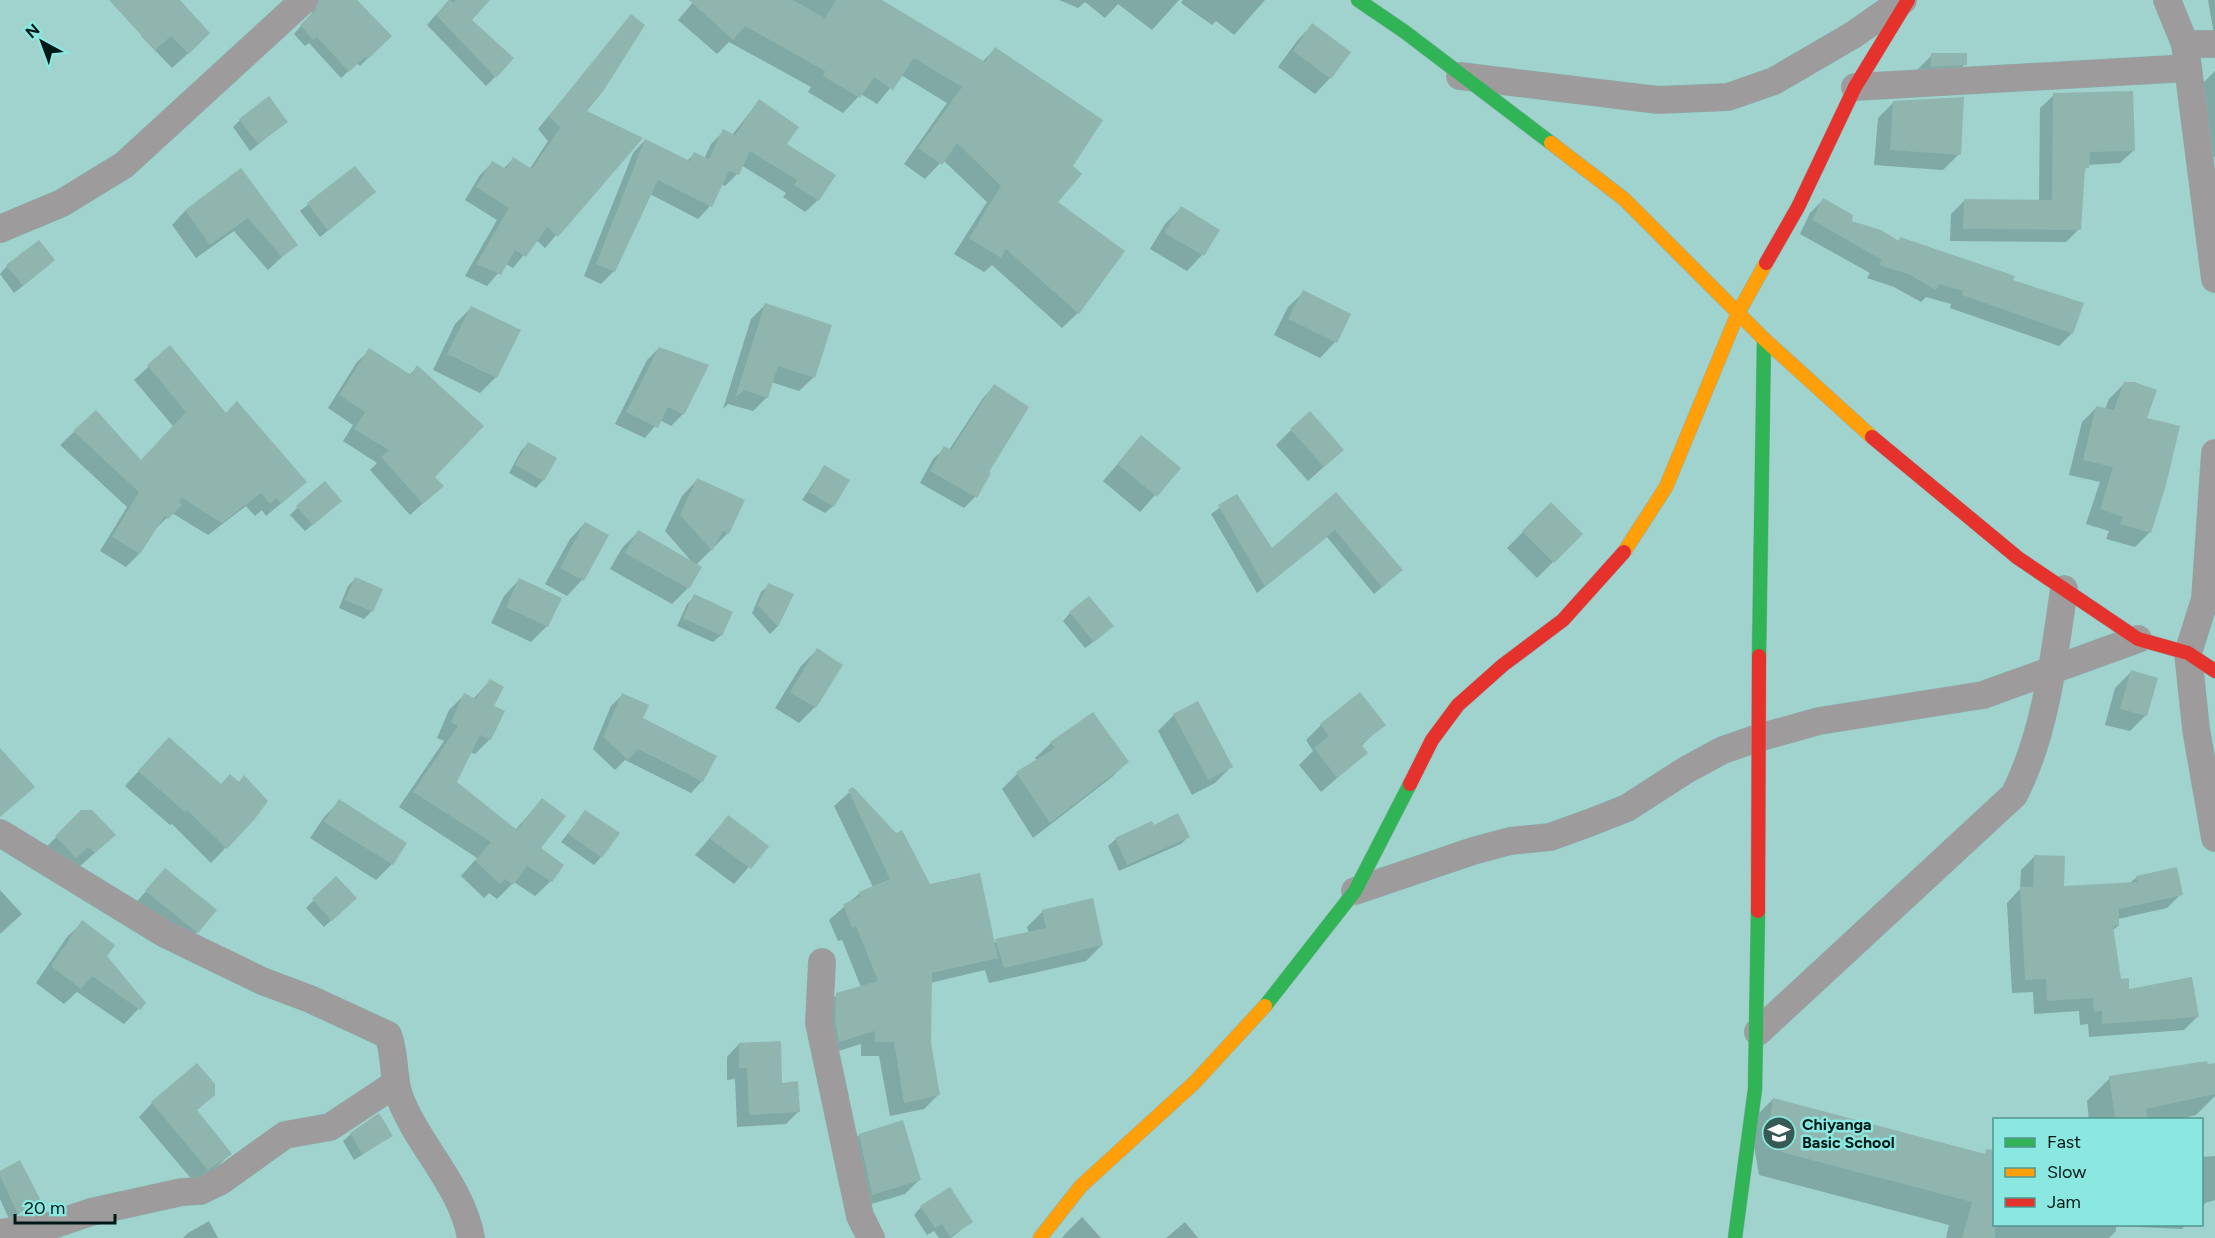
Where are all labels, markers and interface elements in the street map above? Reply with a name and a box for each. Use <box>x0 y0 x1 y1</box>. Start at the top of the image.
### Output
north arrow <box>12 12 72 72</box>
text: N <box>22 20 43 42</box>
school or university icon: Chiyanga Basic School <box>1761 1115 1797 1151</box>
place label: Chiyanga Basic School <box>1802 1115 1895 1152</box>
legend <box>1993 1118 2203 1226</box>
text: Fast <box>2047 1131 2081 1153</box>
text: Slow <box>2047 1161 2086 1183</box>
scale bar <box>15 1187 116 1225</box>
text: Jam <box>2047 1191 2081 1213</box>
text: 20 m <box>24 1197 65 1219</box>

